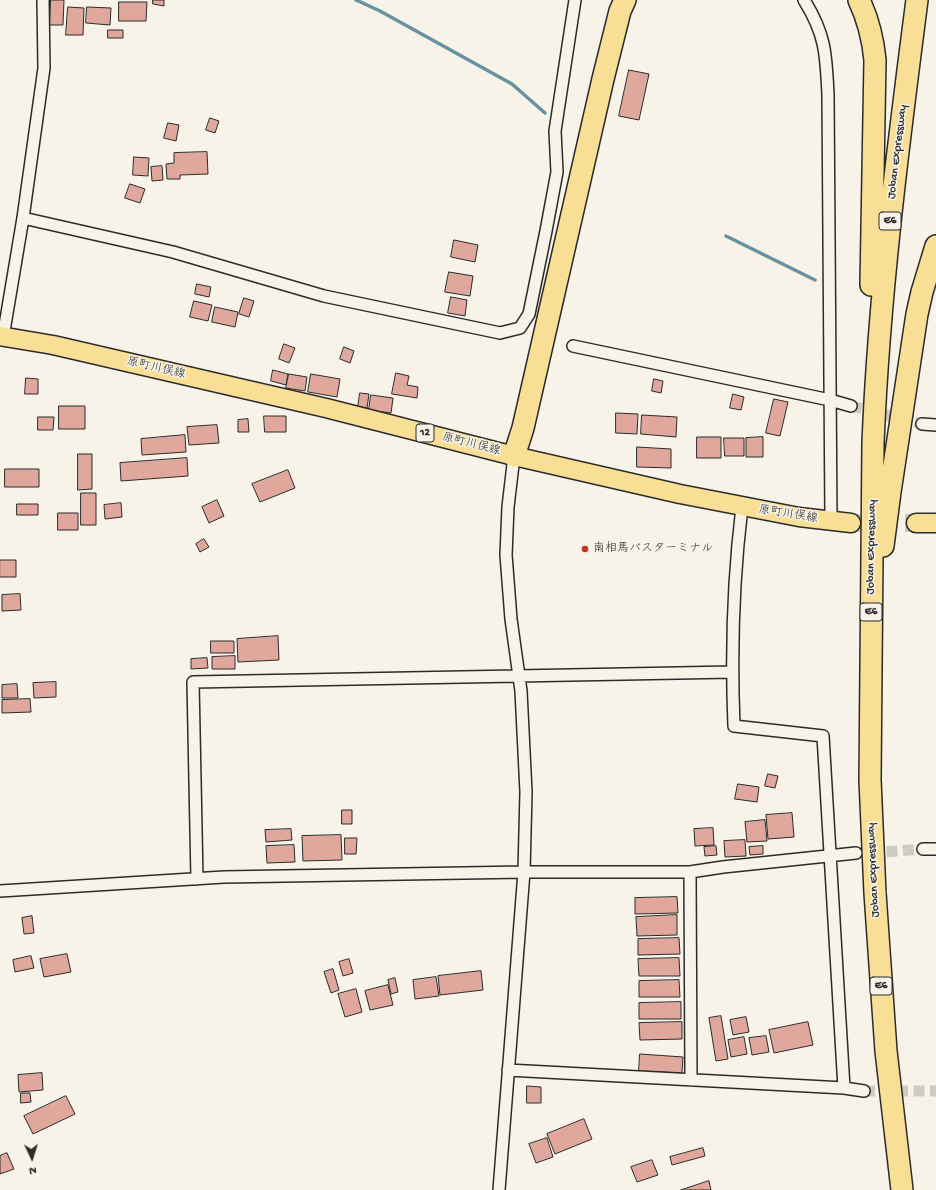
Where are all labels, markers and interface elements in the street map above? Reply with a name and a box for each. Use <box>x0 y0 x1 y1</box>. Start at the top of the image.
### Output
street label: Joban Expressway <box>885 104 911 200</box>
road number: E6 <box>879 212 901 230</box>
street label: 原町川俣線 <box>125 355 187 383</box>
road number: 12 <box>416 424 434 442</box>
street label: 原町川俣線 <box>440 431 502 459</box>
street label: Joban Expressway <box>864 499 880 595</box>
street label: 原町川俣線 <box>757 503 819 527</box>
place label: 南相馬バスターミナル <box>593 542 713 556</box>
marker: 南相馬バスターミナル <box>580 544 590 554</box>
road number: E6 <box>860 603 882 621</box>
street label: Joban Expressway <box>864 822 884 918</box>
road number: E6 <box>870 977 892 995</box>
north arrow <box>12 1138 52 1178</box>
text: N <box>29 1164 37 1176</box>

